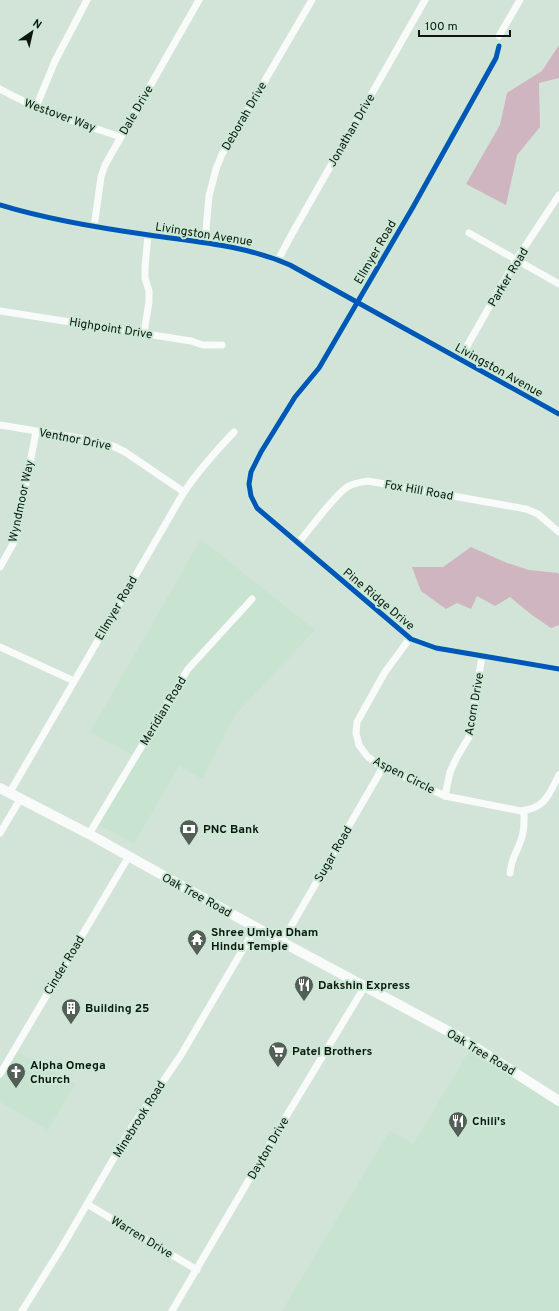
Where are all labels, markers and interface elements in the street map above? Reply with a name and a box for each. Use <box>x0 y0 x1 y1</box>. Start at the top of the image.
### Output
north arrow <box>12 12 52 52</box>
scale bar <box>419 12 510 38</box>
text: N <box>30 17 44 33</box>
text: 100 m <box>425 19 458 35</box>
street label: Deborah Drive <box>219 79 271 154</box>
street label: Dale Drive <box>116 83 158 138</box>
street label: Jonathan Drive <box>325 91 379 170</box>
street label: Westover Way <box>22 96 98 136</box>
street label: Ellmyer Road <box>351 217 401 288</box>
street label: Livingston Avenue <box>154 219 254 251</box>
street label: Parker Road <box>485 245 533 310</box>
street label: Highpoint Drive <box>68 315 154 343</box>
street label: Livingston Avenue <box>452 340 545 402</box>
street label: Ventnor Drive <box>37 425 112 455</box>
street label: Wyndmoor Way <box>5 459 38 544</box>
street label: Fox Hill Road <box>383 477 454 505</box>
street label: Pine Ridge Drive <box>339 565 418 634</box>
street label: Ellmyer Road <box>92 573 142 644</box>
street label: Acorn Drive <box>462 672 488 737</box>
street label: Meridian Road <box>137 674 191 749</box>
street label: Aspen Circle <box>370 753 437 798</box>
bank icon: PNC Bank <box>178 818 200 846</box>
place label: PNC Bank <box>203 822 259 838</box>
street label: Sugar Road <box>311 823 356 886</box>
street label: Oak Tree Road <box>159 870 234 922</box>
place label: Shree Umiya Dham Hindu Temple <box>211 925 318 955</box>
temple icon: Shree Umiya Dham Hindu Temple <box>186 928 208 956</box>
street label: Cinder Road <box>41 933 89 998</box>
restaurant icon: Dakshin Express <box>293 974 315 1002</box>
place label: Dakshin Express <box>318 978 410 994</box>
building icon: Building 25 <box>60 997 82 1025</box>
place label: Building 25 <box>85 1001 149 1017</box>
street label: Oak Tree Road <box>443 1026 518 1080</box>
supermarket icon: Patel Brothers <box>267 1040 289 1068</box>
place label: Patel Brothers <box>292 1044 373 1060</box>
place label: Alpha Omega Church <box>30 1058 106 1088</box>
church icon: Alpha Omega Church <box>5 1061 27 1089</box>
street label: Minebrook Road <box>110 1078 170 1161</box>
restaurant icon: Chili's <box>447 1110 469 1138</box>
street label: Dayton Drive <box>244 1114 293 1183</box>
place label: Chili's <box>472 1114 506 1130</box>
street label: Warren Drive <box>107 1213 176 1263</box>

